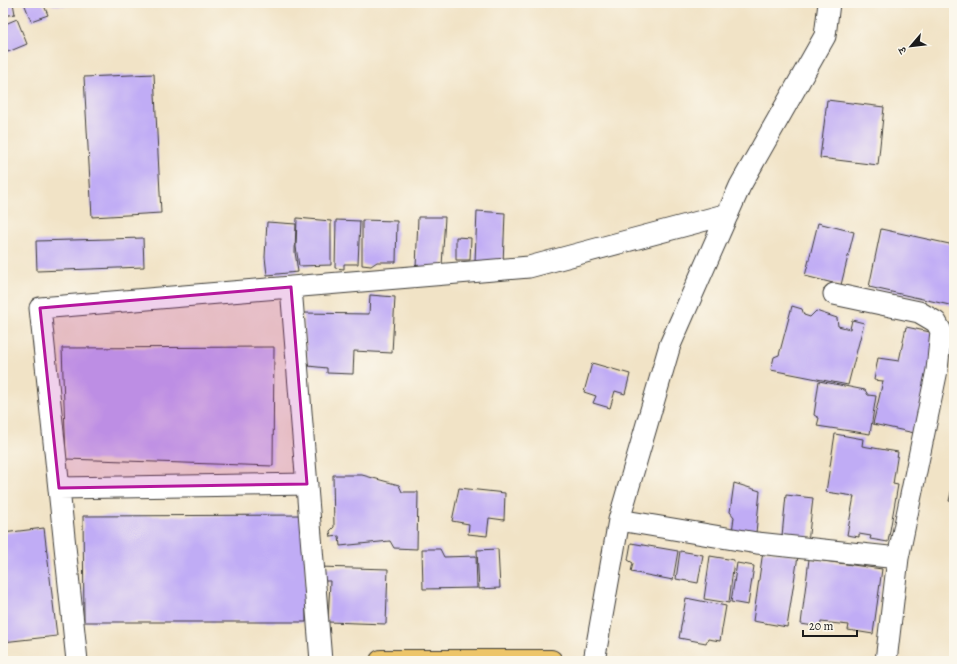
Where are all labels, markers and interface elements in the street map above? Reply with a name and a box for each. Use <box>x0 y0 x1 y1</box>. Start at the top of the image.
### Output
north arrow <box>891 26 931 66</box>
text: उ <box>894 43 911 57</box>
scale bar <box>803 612 857 638</box>
text: 20 m <box>809 618 833 634</box>

